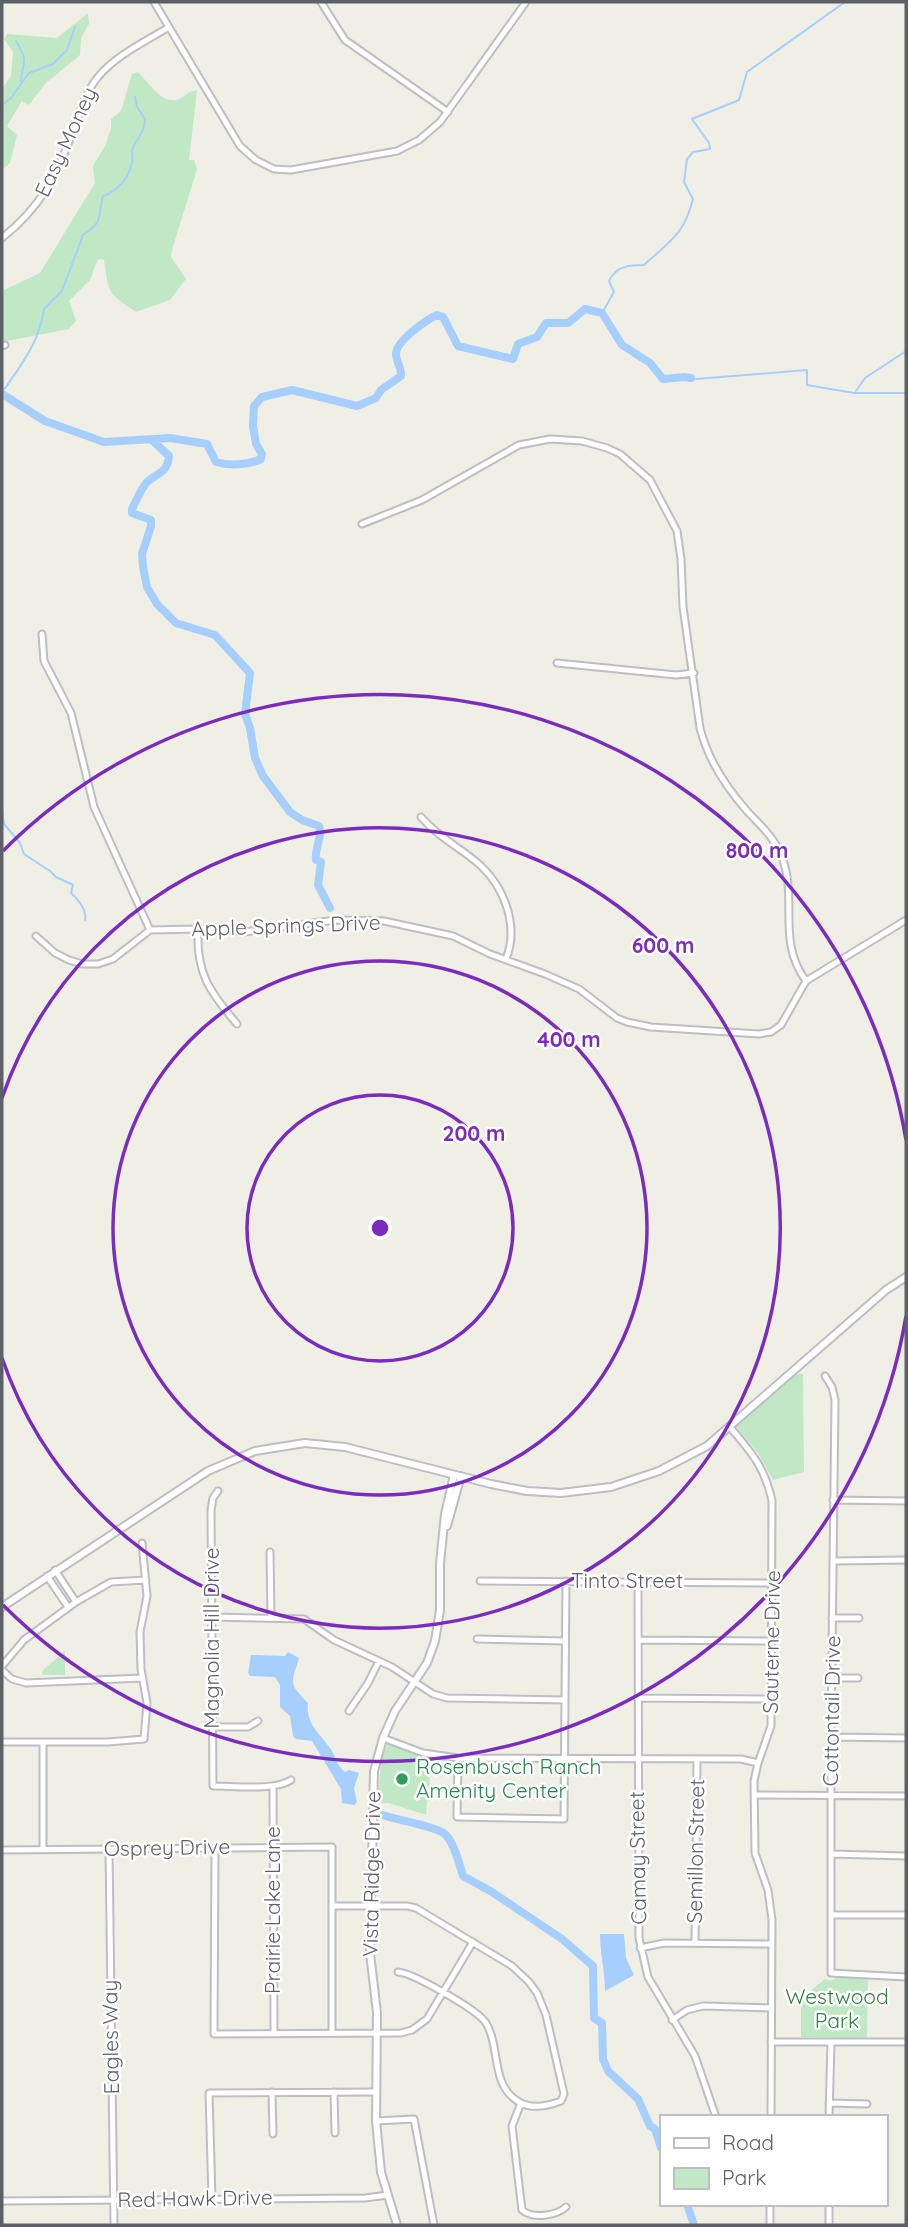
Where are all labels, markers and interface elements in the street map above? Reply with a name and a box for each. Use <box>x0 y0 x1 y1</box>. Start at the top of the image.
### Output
street label: Easy Money <box>28 83 102 201</box>
text: 800 m <box>726 837 788 863</box>
street label: Apple Springs Drive <box>191 909 381 941</box>
text: 600 m <box>632 932 694 958</box>
text: 400 m <box>537 1026 601 1052</box>
text: 200 m <box>443 1120 505 1146</box>
centre of rings <box>368 1216 392 1240</box>
street label: Magnolia Hill Drive <box>198 1547 224 1729</box>
street label: Tinto Street <box>571 1567 683 1593</box>
street label: Sauterne Drive <box>757 1570 785 1714</box>
street label: Cottontail Drive <box>817 1635 845 1787</box>
place label: Rosenbusch Ranch Amenity Center <box>416 1753 601 1803</box>
marker: Rosenbusch Ranch Amenity Center <box>394 1771 410 1787</box>
street label: Semillon Street <box>681 1778 709 1924</box>
street label: Vista Ridge Drive <box>357 1791 385 1957</box>
street label: Camay Street <box>623 1791 651 1925</box>
street label: Prairie Lake Lane <box>259 1826 285 1994</box>
street label: Osprey Drive <box>104 1833 230 1861</box>
street label: Eagles Way <box>96 1980 124 2095</box>
park label: Westwood Park <box>785 1983 889 2033</box>
legend <box>660 2115 887 2206</box>
text: Road <box>722 2129 774 2155</box>
text: Park <box>722 2164 766 2190</box>
street label: Red Hawk Drive <box>117 2184 273 2212</box>

